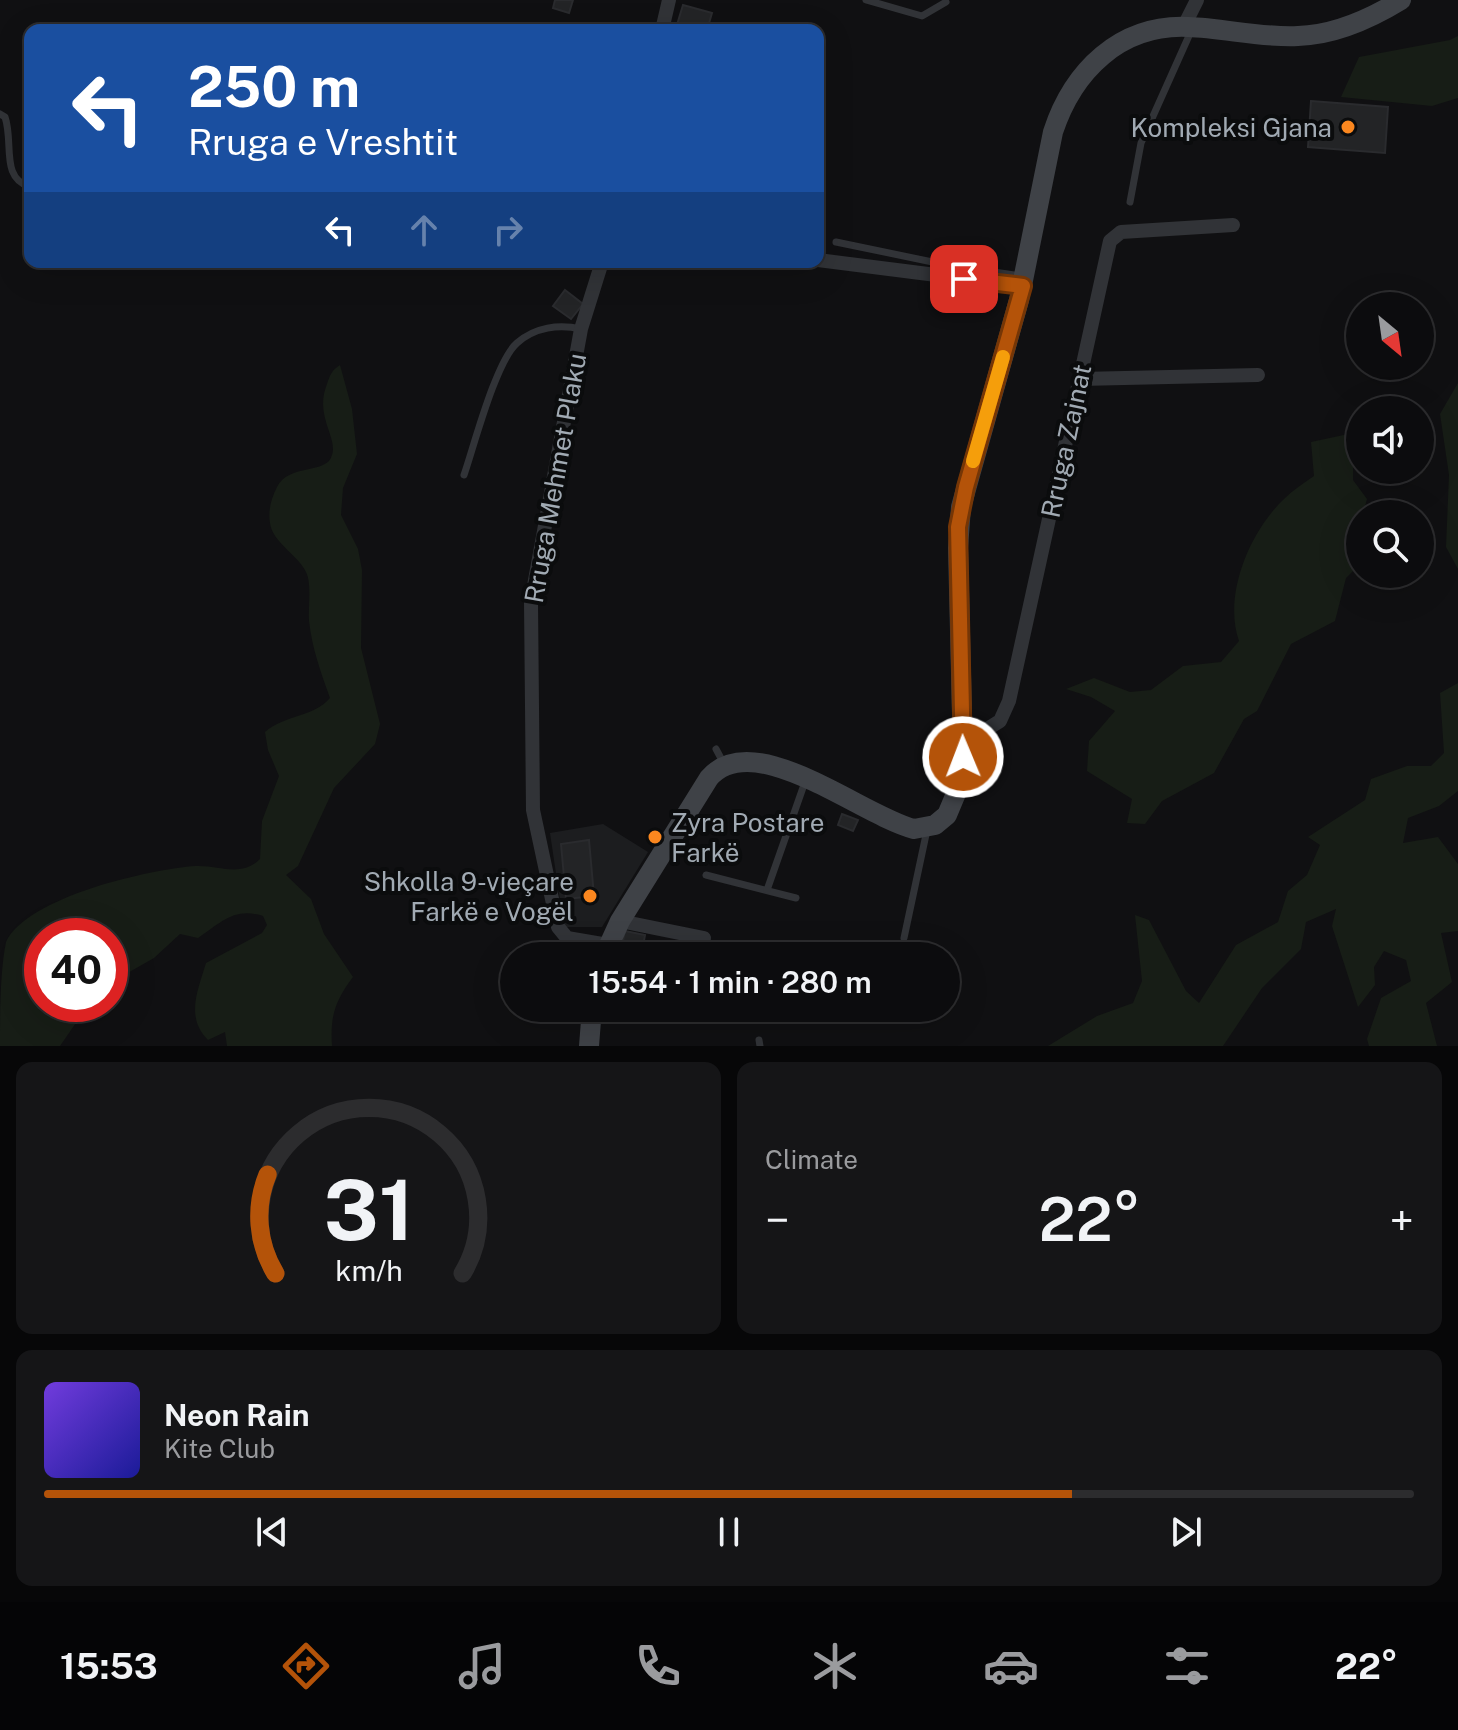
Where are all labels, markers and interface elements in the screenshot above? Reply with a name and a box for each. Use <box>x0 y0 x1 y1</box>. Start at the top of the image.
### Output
text: 250 m <box>188 54 360 120</box>
icon: left <box>56 56 160 160</box>
place label: Kompleksi Gjana <box>1131 112 1332 143</box>
marker: Kompleksi Gjana <box>1339 118 1357 136</box>
text: Rruga e Vreshtit <box>188 121 458 163</box>
icon: left <box>318 208 362 252</box>
icon: ahead <box>402 208 446 252</box>
icon: right <box>486 208 530 252</box>
pin <box>930 245 998 313</box>
icon: arrive <box>942 257 986 301</box>
north arrow <box>1346 292 1434 380</box>
map controls <box>1346 292 1434 588</box>
street label: Rruga Mehmet Plaku <box>518 351 592 605</box>
street label: Rruga Zajnat <box>1035 361 1097 521</box>
button: sound <box>1346 396 1434 484</box>
button: search <box>1346 500 1434 588</box>
position arrow <box>921 715 1005 799</box>
place label: Zyra Postare Farkë <box>671 807 824 868</box>
marker: Zyra Postare Farkë <box>646 828 664 846</box>
place label: Shkolla 9-vjeçare Farkë e Vogël <box>364 866 574 927</box>
marker: Shkolla 9-vjeçare Farkë e Vogël <box>581 887 599 905</box>
speed limit sign: 40 <box>24 918 128 1022</box>
text: 15:54 · 1 min · 280 m <box>588 964 872 1000</box>
text: Climate <box>765 1144 858 1175</box>
text: 31 <box>323 1161 414 1259</box>
text: 22° <box>1038 1184 1141 1255</box>
text: − <box>765 1194 789 1246</box>
text: + <box>1390 1194 1414 1246</box>
text: km/h <box>335 1254 402 1287</box>
text: Neon Rain <box>164 1397 310 1433</box>
text: Kite Club <box>164 1433 275 1464</box>
icon: previous <box>250 1510 294 1554</box>
icon: pause <box>707 1510 751 1554</box>
icon: next <box>1164 1510 1208 1554</box>
icon: directions <box>278 1638 334 1694</box>
icon: music <box>454 1638 510 1694</box>
icon: phone <box>630 1638 686 1694</box>
icon: climate <box>807 1638 863 1694</box>
icon: car <box>983 1638 1039 1694</box>
icon: filters <box>1159 1638 1215 1694</box>
text: 15:53 <box>60 1645 158 1687</box>
text: 22° <box>1335 1645 1398 1687</box>

